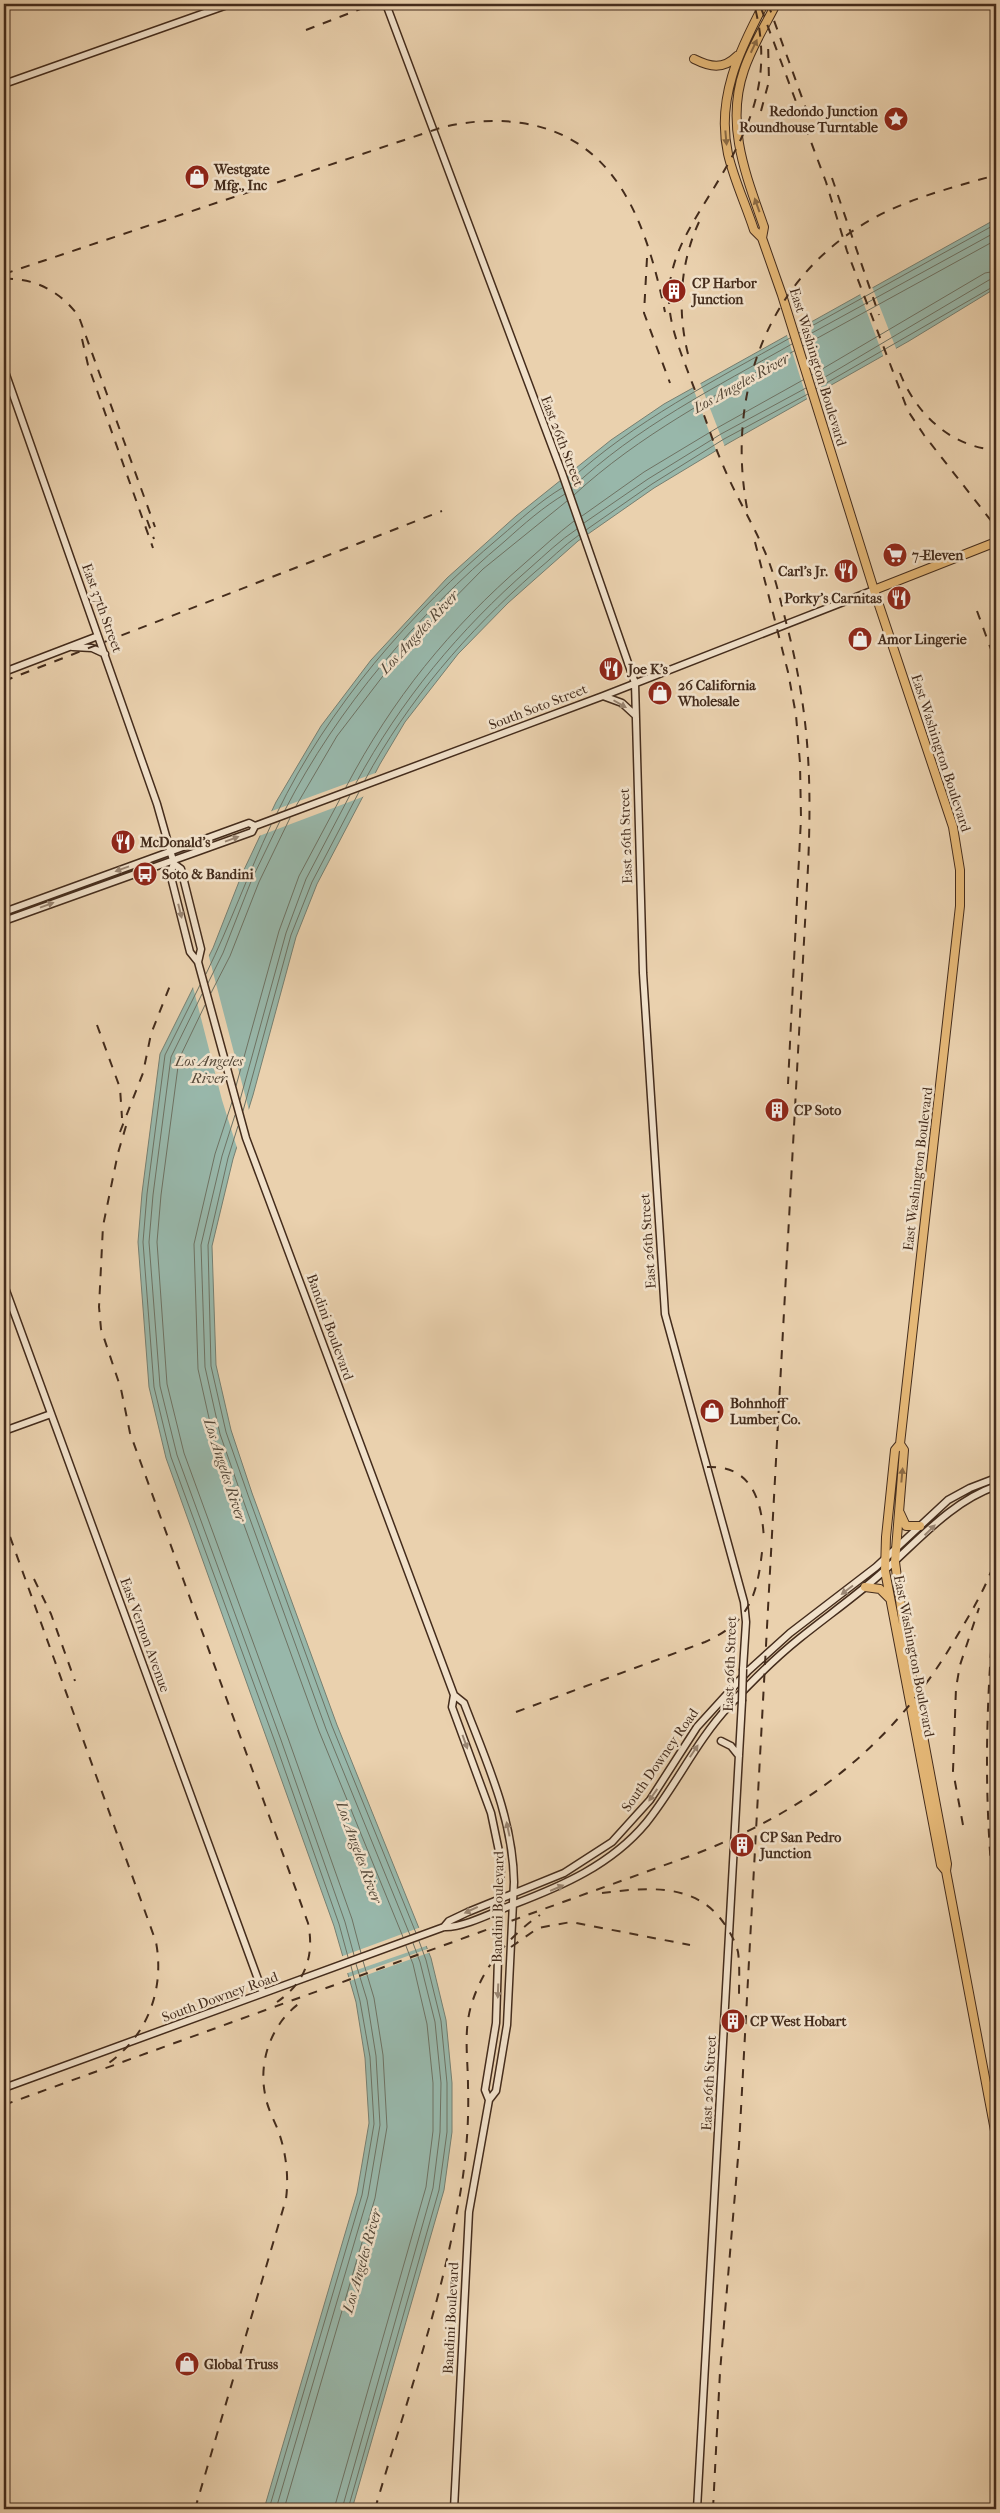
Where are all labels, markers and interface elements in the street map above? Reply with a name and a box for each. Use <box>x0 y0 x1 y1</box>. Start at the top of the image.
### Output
one-way arrow <box>750 39 758 53</box>
place label: Redondo Junction Roundhouse Turntable <box>739 103 879 136</box>
place icon: Redondo Junction Roundhouse Turntable <box>883 106 909 132</box>
one-way arrow <box>722 130 730 146</box>
place label: Westgate Mfg., Inc <box>213 161 270 194</box>
shop icon: Westgate Mfg., Inc <box>184 164 210 190</box>
one-way arrow <box>753 197 761 212</box>
place label: CP Harbor Junction <box>690 275 758 308</box>
building icon: CP Harbor Junction <box>661 278 687 304</box>
street label: East Washington Boulevard <box>786 286 850 449</box>
water label: Los Angeles River <box>689 348 793 417</box>
street label: East 26th Street <box>537 393 587 489</box>
supermarket icon: 7-Eleven <box>882 542 908 568</box>
place label: 7-Eleven <box>911 547 964 564</box>
restaurant icon: Carl's Jr. <box>833 558 859 584</box>
street label: East 37th Street <box>78 561 126 655</box>
place label: Carl's Jr. <box>778 563 828 580</box>
restaurant icon: Porky's Carnitas <box>886 585 912 611</box>
water label: Los Angeles River <box>375 586 463 678</box>
place label: Porky's Carnitas <box>784 590 883 607</box>
shop icon: Amor Lingerie <box>847 626 873 652</box>
place label: Amor Lingerie <box>877 631 967 648</box>
restaurant icon: Joe K's <box>598 656 624 682</box>
place label: Joe K's <box>626 661 669 678</box>
street label: East Washington Boulevard <box>907 672 975 834</box>
place label: 26 California Wholesale <box>677 677 756 710</box>
street label: South Soto Street <box>486 680 590 734</box>
shop icon: 26 California Wholesale <box>647 680 673 706</box>
one-way arrow <box>614 699 627 708</box>
street label: East 26th Street <box>616 788 636 884</box>
restaurant icon: McDonald's <box>110 829 136 855</box>
place label: McDonald's <box>139 834 211 851</box>
one-way arrow <box>225 835 240 843</box>
bus stop icon: Soto & Bandini <box>132 861 158 887</box>
one-way arrow <box>114 865 129 873</box>
place label: Soto & Bandini <box>162 866 254 883</box>
one-way arrow <box>40 901 55 908</box>
one-way arrow <box>176 904 184 919</box>
water label: Los Angeles River <box>174 1052 244 1087</box>
street label: East Washington Boulevard <box>900 1086 937 1252</box>
building icon: CP Soto <box>764 1097 790 1123</box>
place label: CP Soto <box>794 1102 841 1119</box>
street label: East 26th Street <box>636 1193 660 1289</box>
street label: Bandini Boulevard <box>303 1271 357 1383</box>
place label: Bohnhoff Lumber Co. <box>730 1395 801 1428</box>
shop icon: Bohnhoff Lumber Co. <box>699 1398 725 1424</box>
water label: Los Angeles River <box>200 1415 251 1525</box>
one-way arrow <box>898 1466 906 1482</box>
one-way arrow <box>923 1524 935 1536</box>
street label: East Washington Boulevard <box>890 1573 938 1739</box>
street label: East Vernon Avenue <box>116 1575 174 1695</box>
one-way arrow <box>841 1584 854 1595</box>
street label: East 26th Street <box>720 1616 740 1712</box>
street label: South Downey Road <box>618 1705 702 1815</box>
one-way arrow <box>462 1734 469 1749</box>
one-way arrow <box>689 1744 699 1758</box>
one-way arrow <box>648 1788 658 1802</box>
water label: Los Angeles River <box>332 1797 386 1907</box>
one-way arrow <box>504 1821 512 1836</box>
place label: CP San Pedro Junction <box>758 1829 841 1862</box>
building icon: CP San Pedro Junction <box>729 1832 755 1858</box>
street label: Bandini Boulevard <box>489 1851 507 1963</box>
one-way arrow <box>550 1883 564 1891</box>
one-way arrow <box>464 1907 478 1915</box>
street label: South Downey Road <box>160 1968 281 2026</box>
one-way arrow <box>493 1983 501 1999</box>
building icon: CP West Hobart <box>720 2008 746 2034</box>
place label: CP West Hobart <box>750 2013 848 2030</box>
street label: East 26th Street <box>698 2035 720 2131</box>
water label: Los Angeles River <box>338 2206 386 2316</box>
street label: Bandini Boulevard <box>440 2261 462 2374</box>
shop icon: Global Truss <box>174 2351 200 2377</box>
place label: Global Truss <box>204 2356 279 2373</box>

